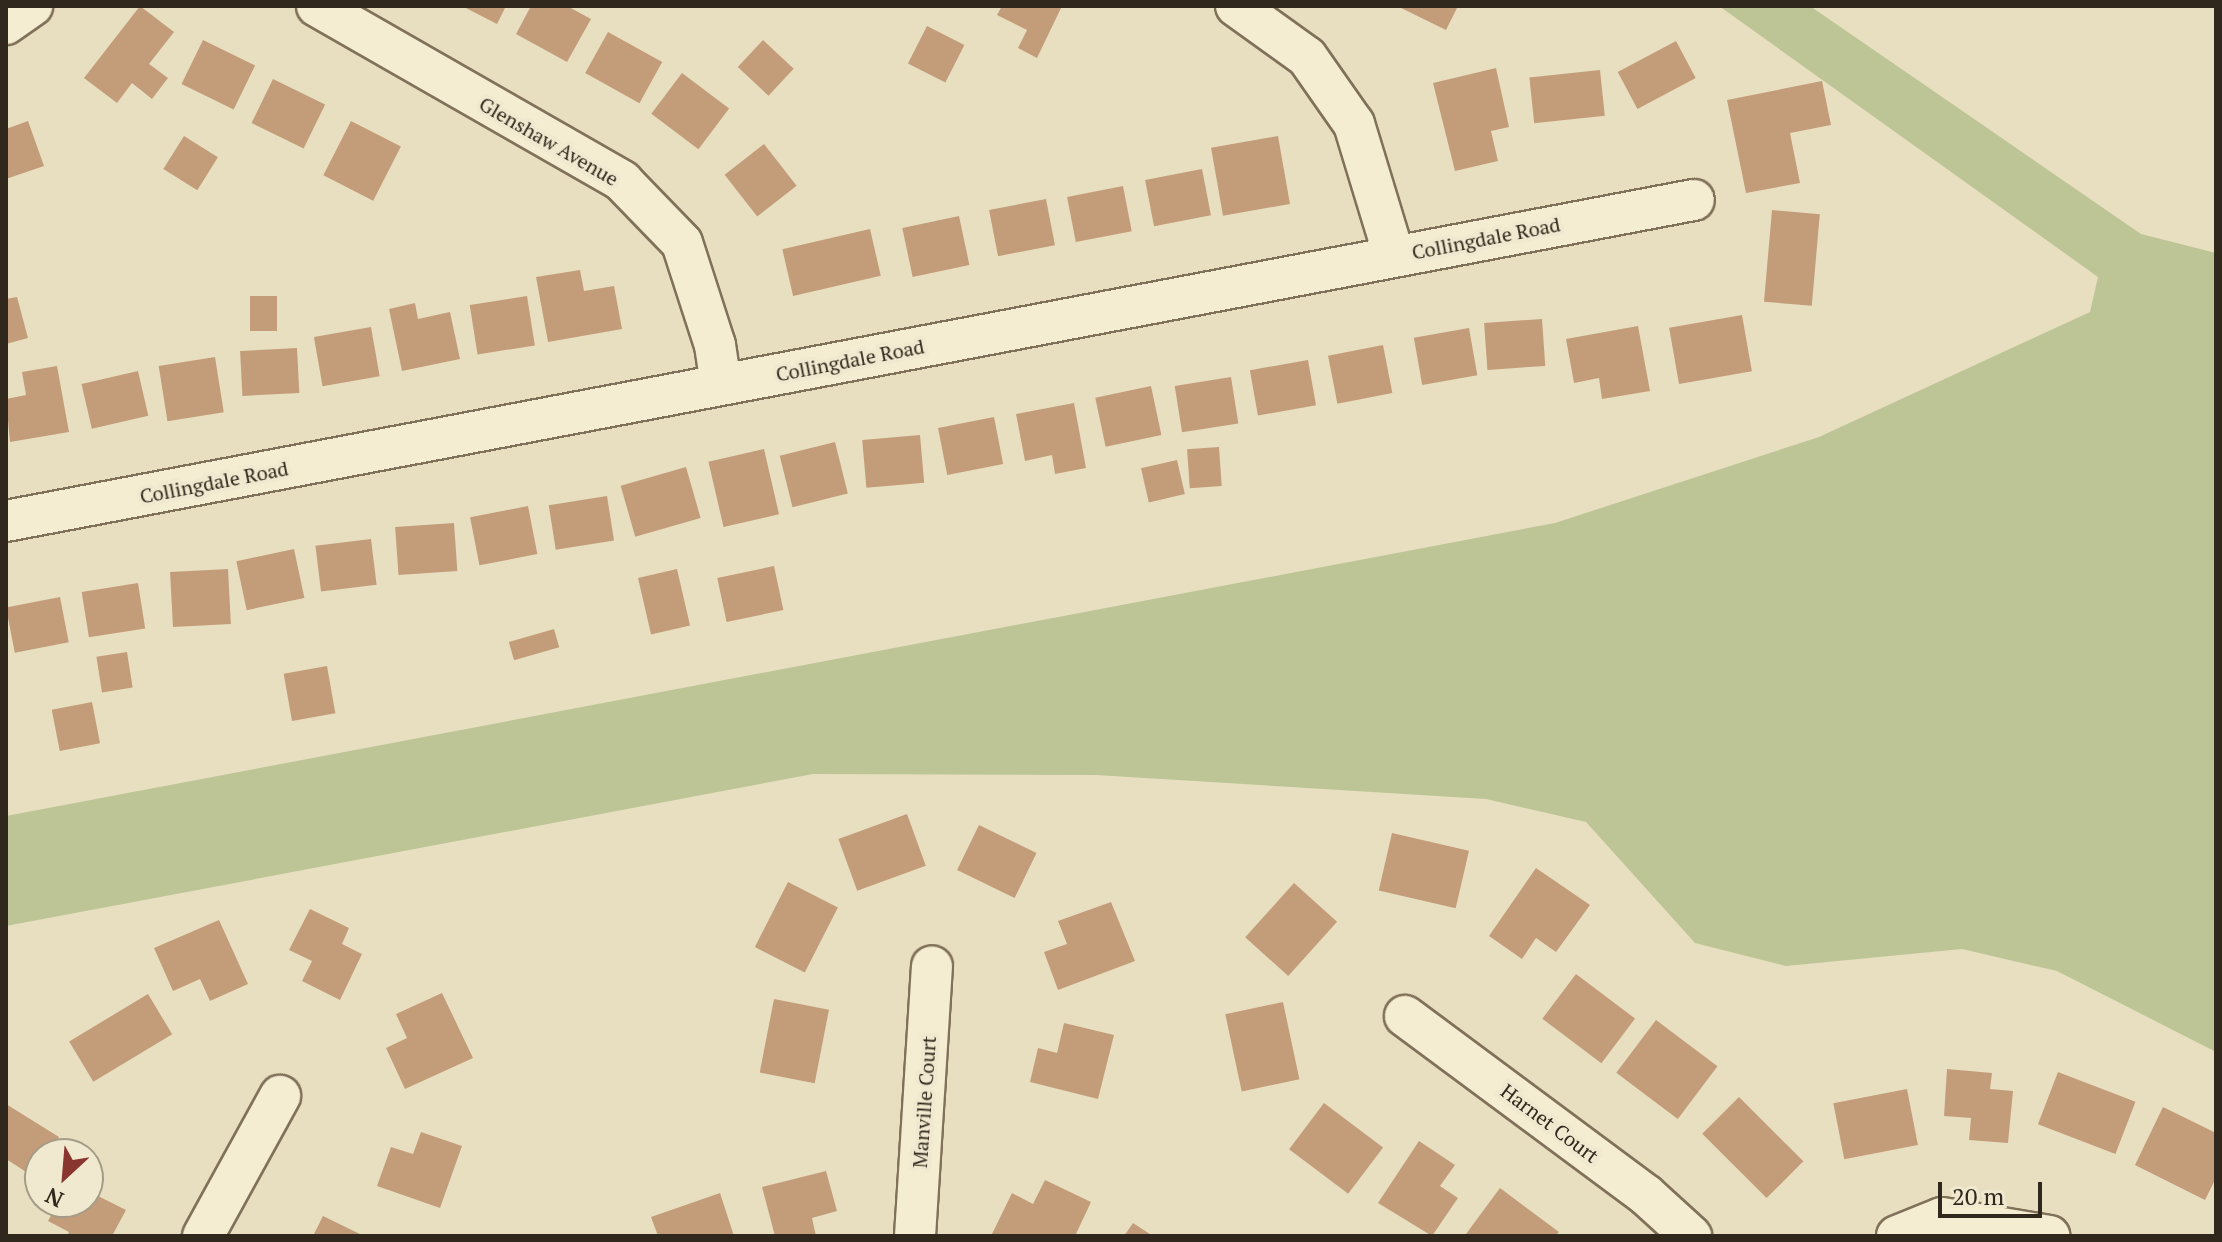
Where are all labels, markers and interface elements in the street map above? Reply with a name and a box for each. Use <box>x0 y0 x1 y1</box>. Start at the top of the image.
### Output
street label: Glenshaw Avenue <box>475 91 623 191</box>
street label: Collingdale Road <box>1410 212 1562 264</box>
street label: Collingdale Road <box>774 334 926 386</box>
street label: Collingdale Road <box>138 456 290 508</box>
street label: Manville Court <box>907 1035 941 1169</box>
street label: Harnet Court <box>1496 1078 1604 1168</box>
north arrow <box>24 1138 104 1218</box>
scale bar <box>1942 1166 2046 1216</box>
text: 20 m <box>1952 1180 2004 1212</box>
text: N <box>40 1182 68 1215</box>

